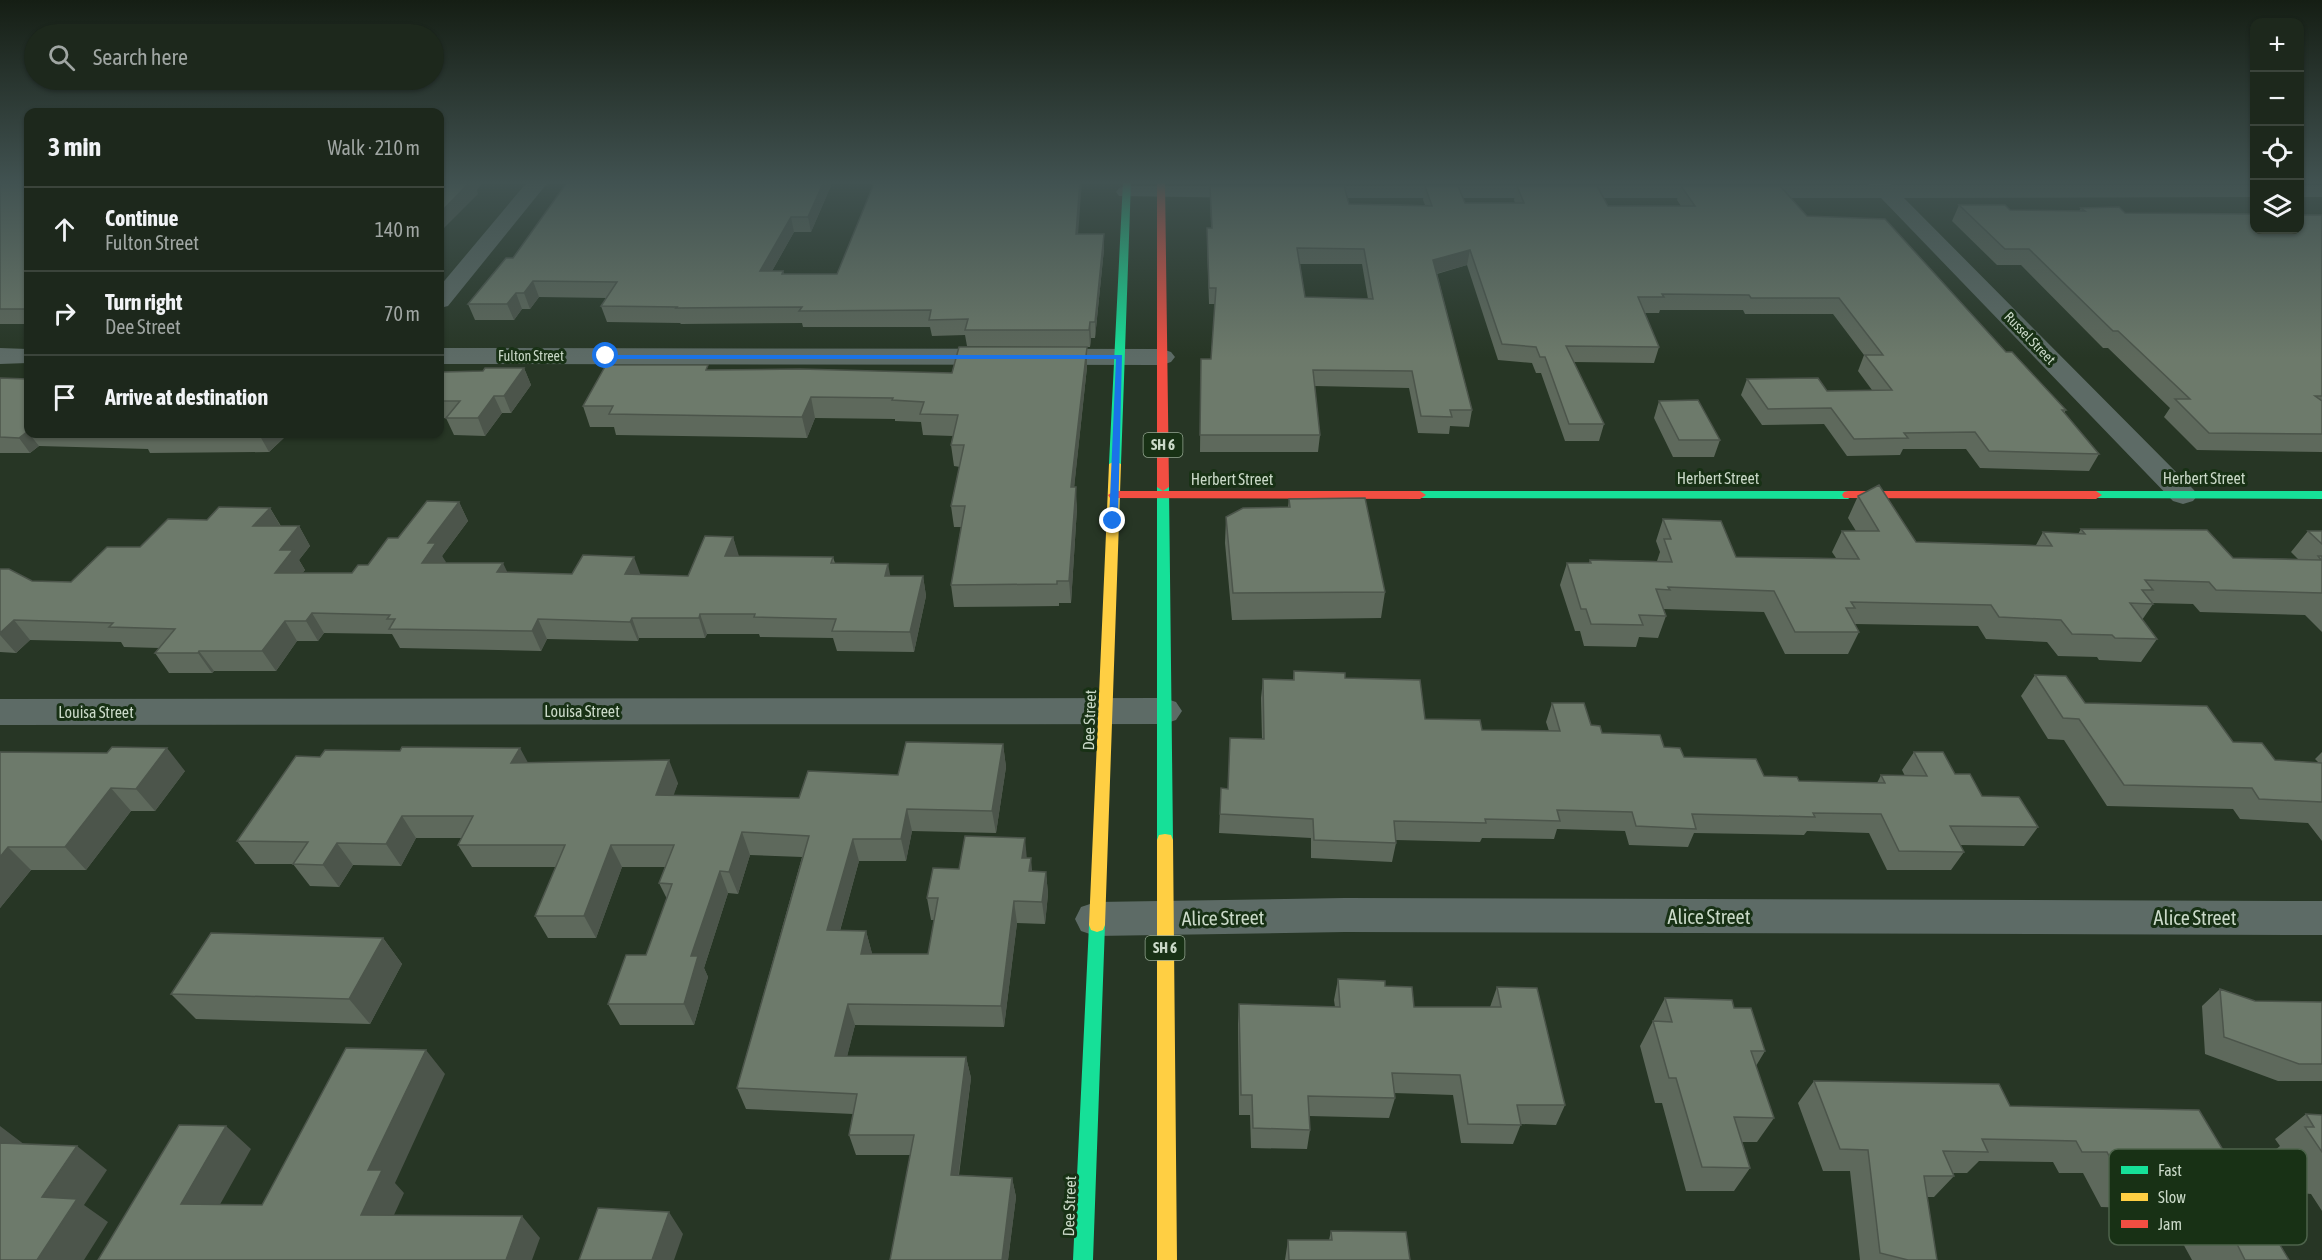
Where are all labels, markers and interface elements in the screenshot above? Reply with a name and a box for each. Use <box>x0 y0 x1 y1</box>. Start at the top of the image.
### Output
map controls <box>2250 18 2304 234</box>
button: + <box>2250 18 2304 72</box>
search box <box>24 24 444 90</box>
icon: search <box>45 41 78 74</box>
text: Search here <box>93 44 188 70</box>
button: − <box>2250 72 2304 126</box>
button: locate <box>2250 126 2304 180</box>
text: 3 min <box>48 132 101 162</box>
text: Walk · 210 m <box>328 136 420 159</box>
button: layers <box>2250 180 2304 234</box>
text: Continue <box>105 205 179 231</box>
icon: ahead <box>48 213 81 246</box>
text: 140 m <box>375 218 420 241</box>
text: Fulton Street <box>105 231 199 254</box>
text: Turn right <box>105 289 182 315</box>
icon: right <box>48 297 81 330</box>
text: 70 m <box>384 302 420 325</box>
street label: Russel Street <box>2001 309 2059 367</box>
text: Dee Street <box>105 315 181 338</box>
route start <box>592 342 618 368</box>
street label: Fulton Street <box>498 348 564 364</box>
icon: arrive <box>48 381 81 414</box>
text: Arrive at destination <box>105 384 268 410</box>
road number: SH 6 <box>1144 433 1182 457</box>
street label: Herbert Street <box>1677 469 1760 487</box>
street label: Herbert Street <box>2163 469 2246 487</box>
street label: Herbert Street <box>1191 470 1274 488</box>
route end <box>1099 507 1125 533</box>
street label: Dee Street <box>1079 689 1099 751</box>
street label: Louisa Street <box>544 702 620 720</box>
street label: Louisa Street <box>58 703 134 721</box>
street label: Alice Street <box>1181 905 1265 930</box>
street label: Alice Street <box>1668 905 1751 928</box>
street label: Alice Street <box>2154 906 2237 929</box>
road number: SH 6 <box>1146 936 1184 960</box>
legend <box>2109 1149 2307 1245</box>
text: Fast <box>2158 1161 2182 1179</box>
street label: Dee Street <box>1059 1175 1079 1237</box>
text: Slow <box>2158 1188 2186 1206</box>
text: Jam <box>2158 1215 2182 1233</box>

